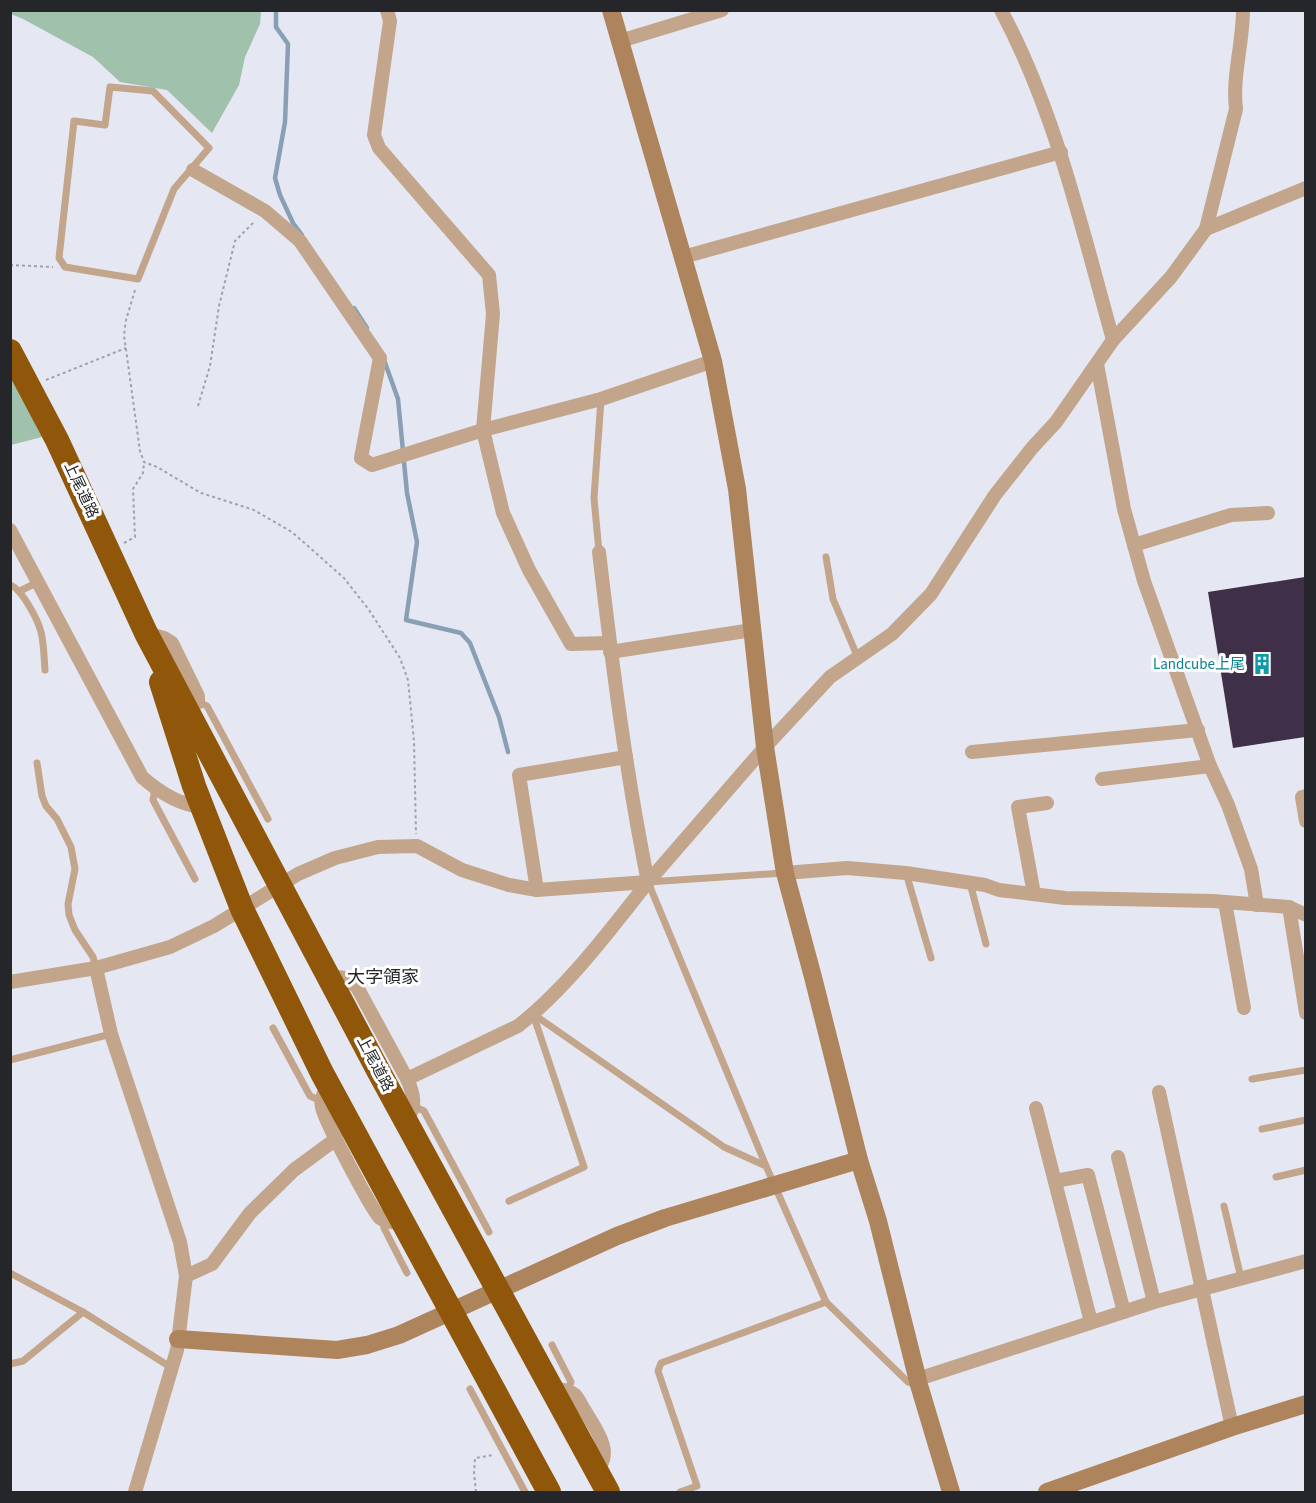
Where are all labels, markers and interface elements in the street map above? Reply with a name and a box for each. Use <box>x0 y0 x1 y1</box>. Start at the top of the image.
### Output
street label: 上尾道路 <box>59 458 103 522</box>
building icon: Landcube上尾 <box>1250 652 1274 676</box>
place label: Landcube上尾 <box>1153 654 1245 675</box>
district label: 大字領家 <box>347 965 419 990</box>
street label: 上尾道路 <box>352 1033 398 1095</box>

